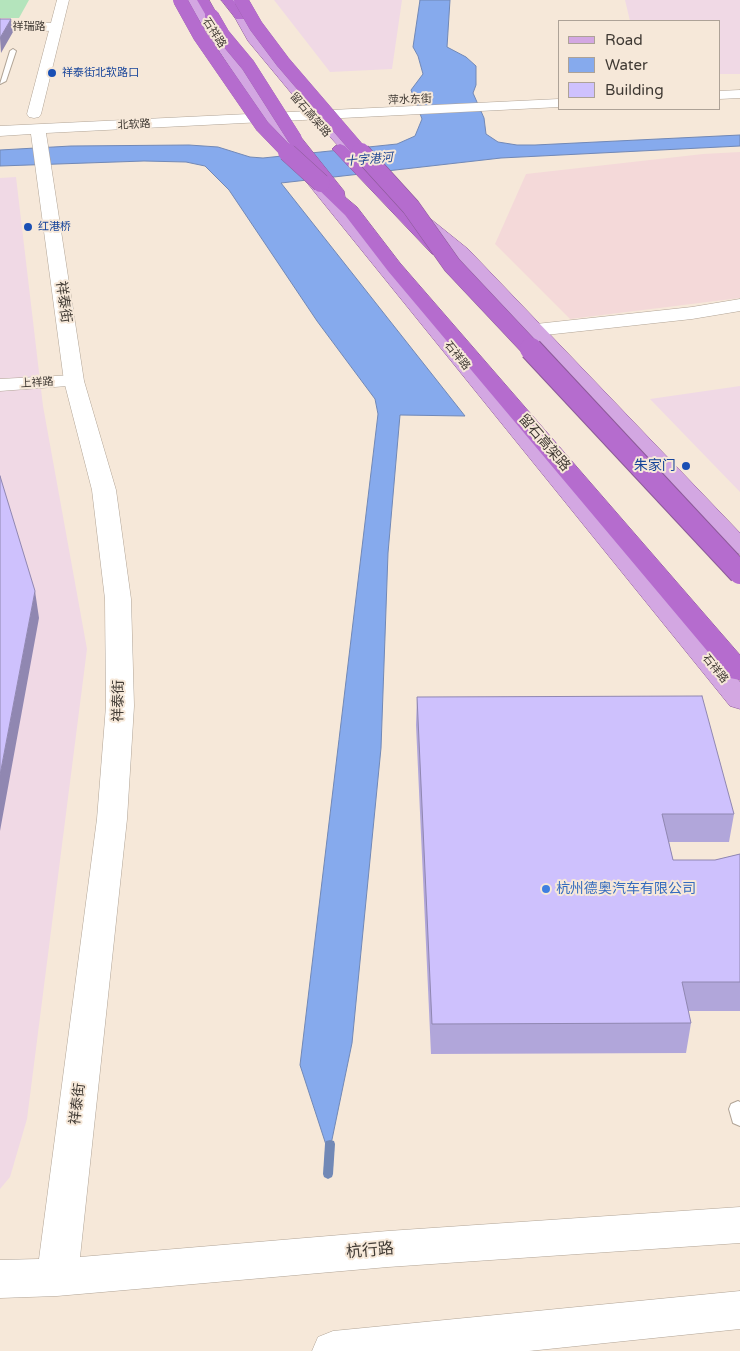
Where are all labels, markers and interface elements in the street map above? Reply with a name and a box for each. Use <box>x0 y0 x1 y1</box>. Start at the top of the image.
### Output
street label: 石祥路 <box>199 16 229 50</box>
street label: 祥瑞路 <box>13 20 45 34</box>
legend <box>558 20 720 110</box>
text: Road <box>605 31 643 49</box>
text: Water <box>605 56 648 74</box>
place label: 祥泰街北软路口 <box>62 66 139 80</box>
marker: 祥泰街北软路口 <box>46 67 58 79</box>
text: Building <box>605 81 664 99</box>
street label: 留石高架路 <box>287 90 333 140</box>
street label: 萍水东街 <box>388 93 432 107</box>
street label: 北软路 <box>117 118 151 132</box>
water label: 十字港河 <box>344 151 394 169</box>
place label: 红港桥 <box>38 220 71 234</box>
marker: 红港桥 <box>22 221 34 233</box>
street label: 祥泰街 <box>52 280 74 324</box>
street label: 石祥路 <box>441 339 473 373</box>
street label: 上祥路 <box>20 375 54 391</box>
street label: 留石高架路 <box>515 411 573 475</box>
place label: 朱家门 <box>634 458 676 474</box>
marker: 朱家门 <box>680 460 692 472</box>
street label: 石祥路 <box>699 652 731 686</box>
street label: 祥泰街 <box>110 680 128 722</box>
place label: 杭州德奥汽车有限公司 <box>556 881 696 897</box>
marker: 杭州德奥汽车有限公司 <box>540 883 552 895</box>
street label: 祥泰街 <box>67 1082 89 1126</box>
street label: 杭行路 <box>345 1239 395 1263</box>

